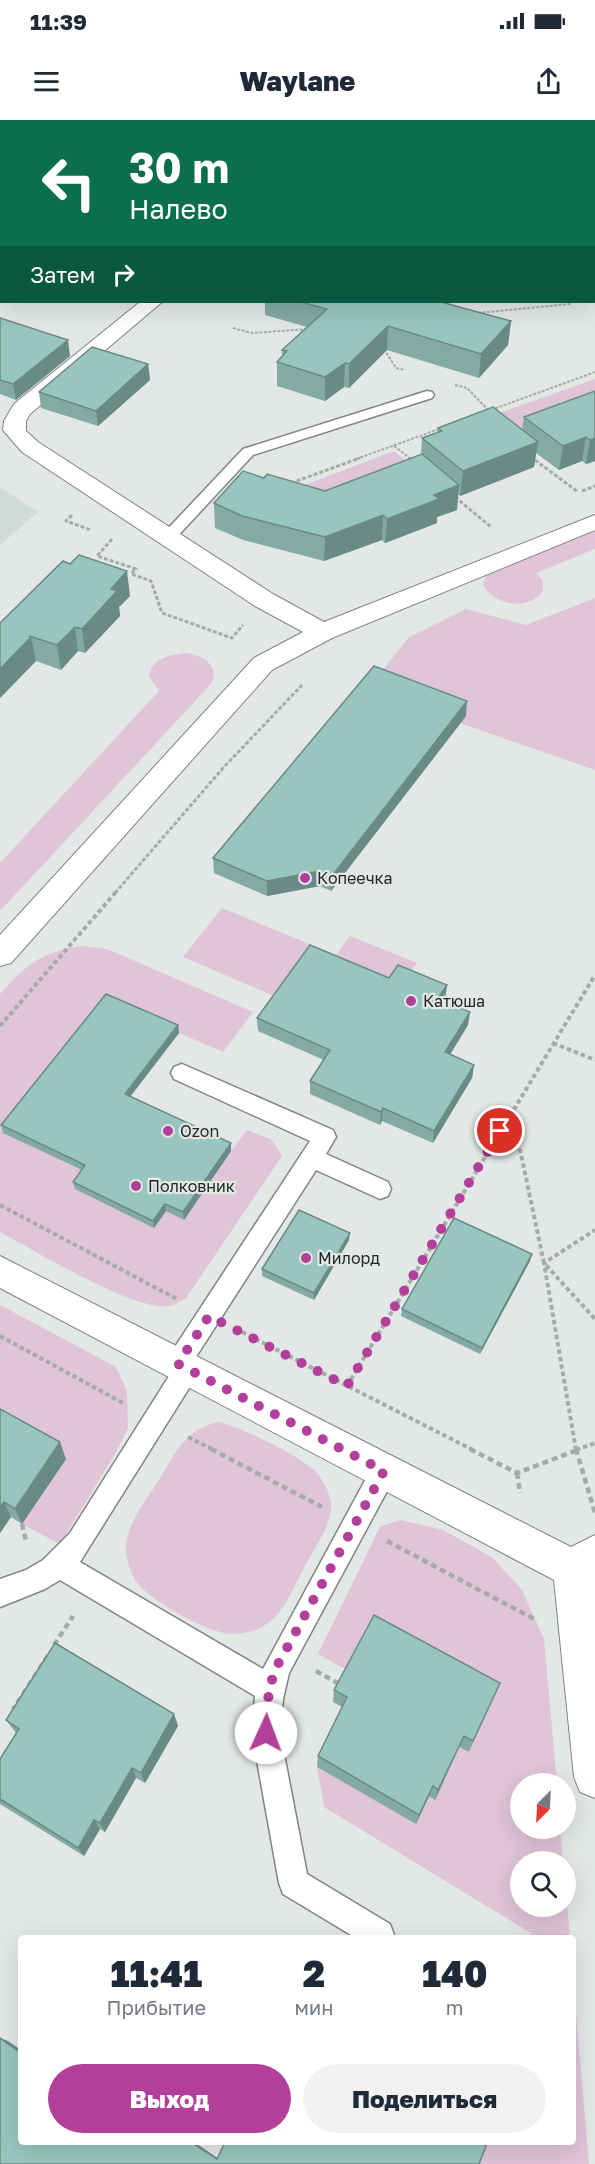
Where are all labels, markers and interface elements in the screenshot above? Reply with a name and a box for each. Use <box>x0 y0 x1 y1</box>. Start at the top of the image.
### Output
text: 11:39 <box>30 8 87 35</box>
icon: menu <box>30 65 63 98</box>
text: Waylane <box>240 65 355 97</box>
icon: share <box>532 65 565 98</box>
text: 30 m <box>129 142 229 192</box>
icon: left <box>30 144 108 222</box>
text: Налево <box>129 193 228 225</box>
icon: right <box>107 258 140 291</box>
text: Затем <box>30 261 95 288</box>
place label: Копеечка <box>317 868 393 888</box>
marker: Копеечка <box>298 871 312 885</box>
place label: Катюша <box>423 991 485 1011</box>
marker: Катюша <box>404 994 418 1008</box>
pin <box>474 1105 525 1156</box>
icon: arrive <box>483 1114 516 1147</box>
place label: Ozon <box>180 1121 219 1141</box>
marker: Ozon <box>161 1124 175 1138</box>
place label: Полковник <box>148 1176 235 1196</box>
marker: Полковник <box>129 1179 143 1193</box>
place label: Милорд <box>318 1248 380 1268</box>
marker: Милорд <box>299 1251 313 1265</box>
position arrow <box>234 1701 298 1765</box>
north arrow <box>510 1773 576 1839</box>
map controls <box>510 1773 576 1917</box>
button: search <box>510 1851 576 1917</box>
text: 11:41 <box>110 1952 202 1995</box>
text: 2 <box>303 1952 325 1995</box>
text: 140 <box>422 1952 488 1995</box>
text: Прибытие <box>106 1995 206 2019</box>
text: мин <box>295 1995 333 2019</box>
text: m <box>446 1995 464 2019</box>
button: Выход <box>48 2064 291 2133</box>
button: Поделиться <box>303 2064 546 2133</box>

